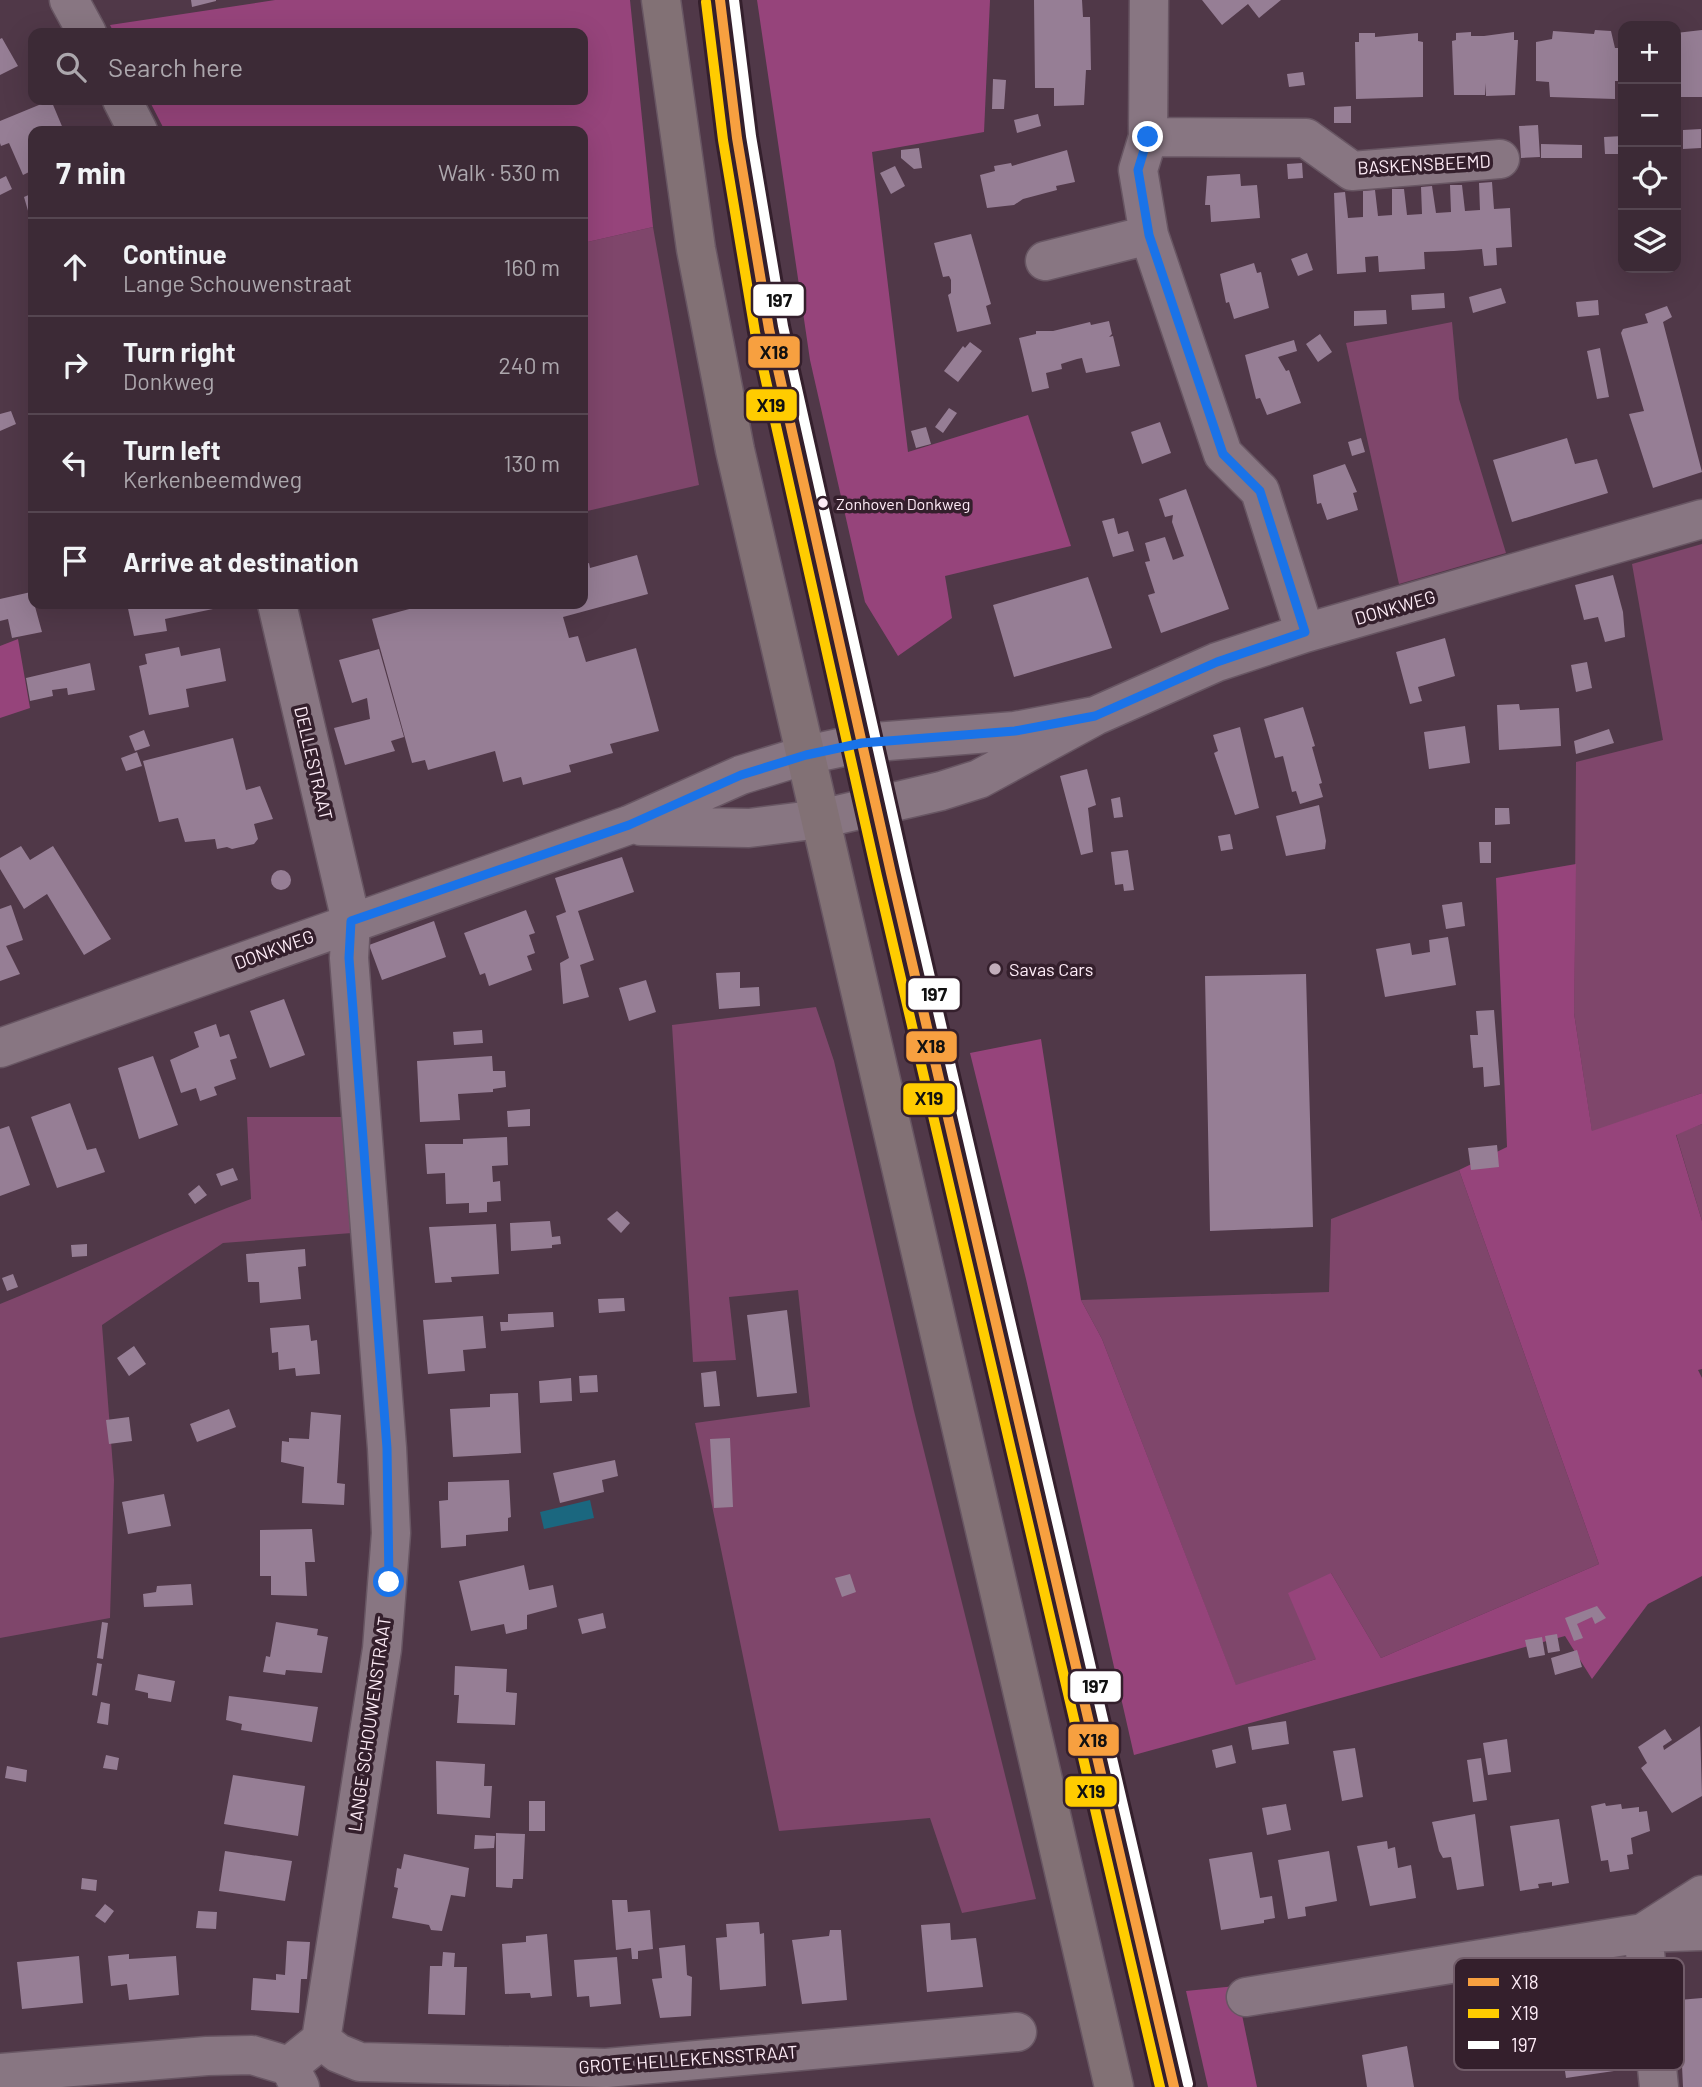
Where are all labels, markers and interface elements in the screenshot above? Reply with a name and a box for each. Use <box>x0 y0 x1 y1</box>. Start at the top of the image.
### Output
map controls <box>1618 21 1681 273</box>
button: + <box>1618 21 1681 84</box>
search box <box>28 28 588 105</box>
icon: search <box>52 48 90 86</box>
text: Search here <box>108 51 243 82</box>
button: − <box>1618 84 1681 147</box>
route end <box>1132 121 1163 152</box>
button: locate <box>1618 147 1681 210</box>
street label: BASKENSBEEMD <box>1357 150 1491 178</box>
text: 7 min <box>56 154 126 190</box>
text: Walk · 530 m <box>438 158 560 186</box>
button: layers <box>1618 210 1681 273</box>
text: Continue <box>123 238 227 269</box>
icon: ahead <box>56 248 94 286</box>
text: 160 m <box>503 253 560 281</box>
text: Lange Schouwenstraat <box>123 269 352 297</box>
line badge: 197 <box>752 283 805 317</box>
text: 197 <box>766 288 793 311</box>
line badge: X18 <box>747 335 801 369</box>
text: Turn right <box>123 336 236 367</box>
text: X18 <box>760 340 789 363</box>
icon: right <box>56 346 94 384</box>
text: 240 m <box>498 351 560 379</box>
text: Donkweg <box>123 367 214 395</box>
line badge: X19 <box>745 388 798 422</box>
text: X19 <box>757 393 785 416</box>
text: Turn left <box>123 434 221 465</box>
icon: left <box>56 444 94 482</box>
text: 130 m <box>503 449 560 477</box>
text: Kerkenbeemdweg <box>123 465 302 493</box>
place label: Zonhoven Donkweg <box>836 494 970 513</box>
marker: Zonhoven Donkweg <box>816 496 830 510</box>
icon: arrive <box>56 542 94 580</box>
text: Arrive at destination <box>123 546 359 577</box>
street label: DONKWEG <box>1352 585 1438 629</box>
street label: DELLESTRAAT <box>290 704 338 822</box>
street label: DONKWEG <box>231 924 317 974</box>
place label: Savas Cars <box>1009 958 1094 980</box>
marker: Savas Cars <box>987 961 1003 977</box>
line badge: 197 <box>907 977 961 1011</box>
text: 197 <box>921 982 948 1005</box>
line badge: X18 <box>905 1030 958 1063</box>
text: X18 <box>917 1034 946 1057</box>
line badge: X19 <box>902 1082 956 1116</box>
text: X19 <box>915 1086 943 1109</box>
route start <box>373 1566 404 1597</box>
street label: LANGE SCHOUWENSTRAAT <box>343 1615 395 1833</box>
line badge: 197 <box>1069 1670 1122 1703</box>
text: 197 <box>1082 1674 1109 1697</box>
line badge: X18 <box>1067 1723 1120 1757</box>
text: X18 <box>1079 1728 1108 1751</box>
line badge: X19 <box>1064 1775 1118 1808</box>
text: X19 <box>1077 1779 1105 1802</box>
legend <box>1454 1958 1684 2070</box>
text: X18 <box>1511 1970 1539 1993</box>
text: X19 <box>1511 2001 1539 2024</box>
text: 197 <box>1511 2033 1537 2056</box>
street label: GROTE HELLEKENSSTRAAT <box>578 2040 798 2078</box>

